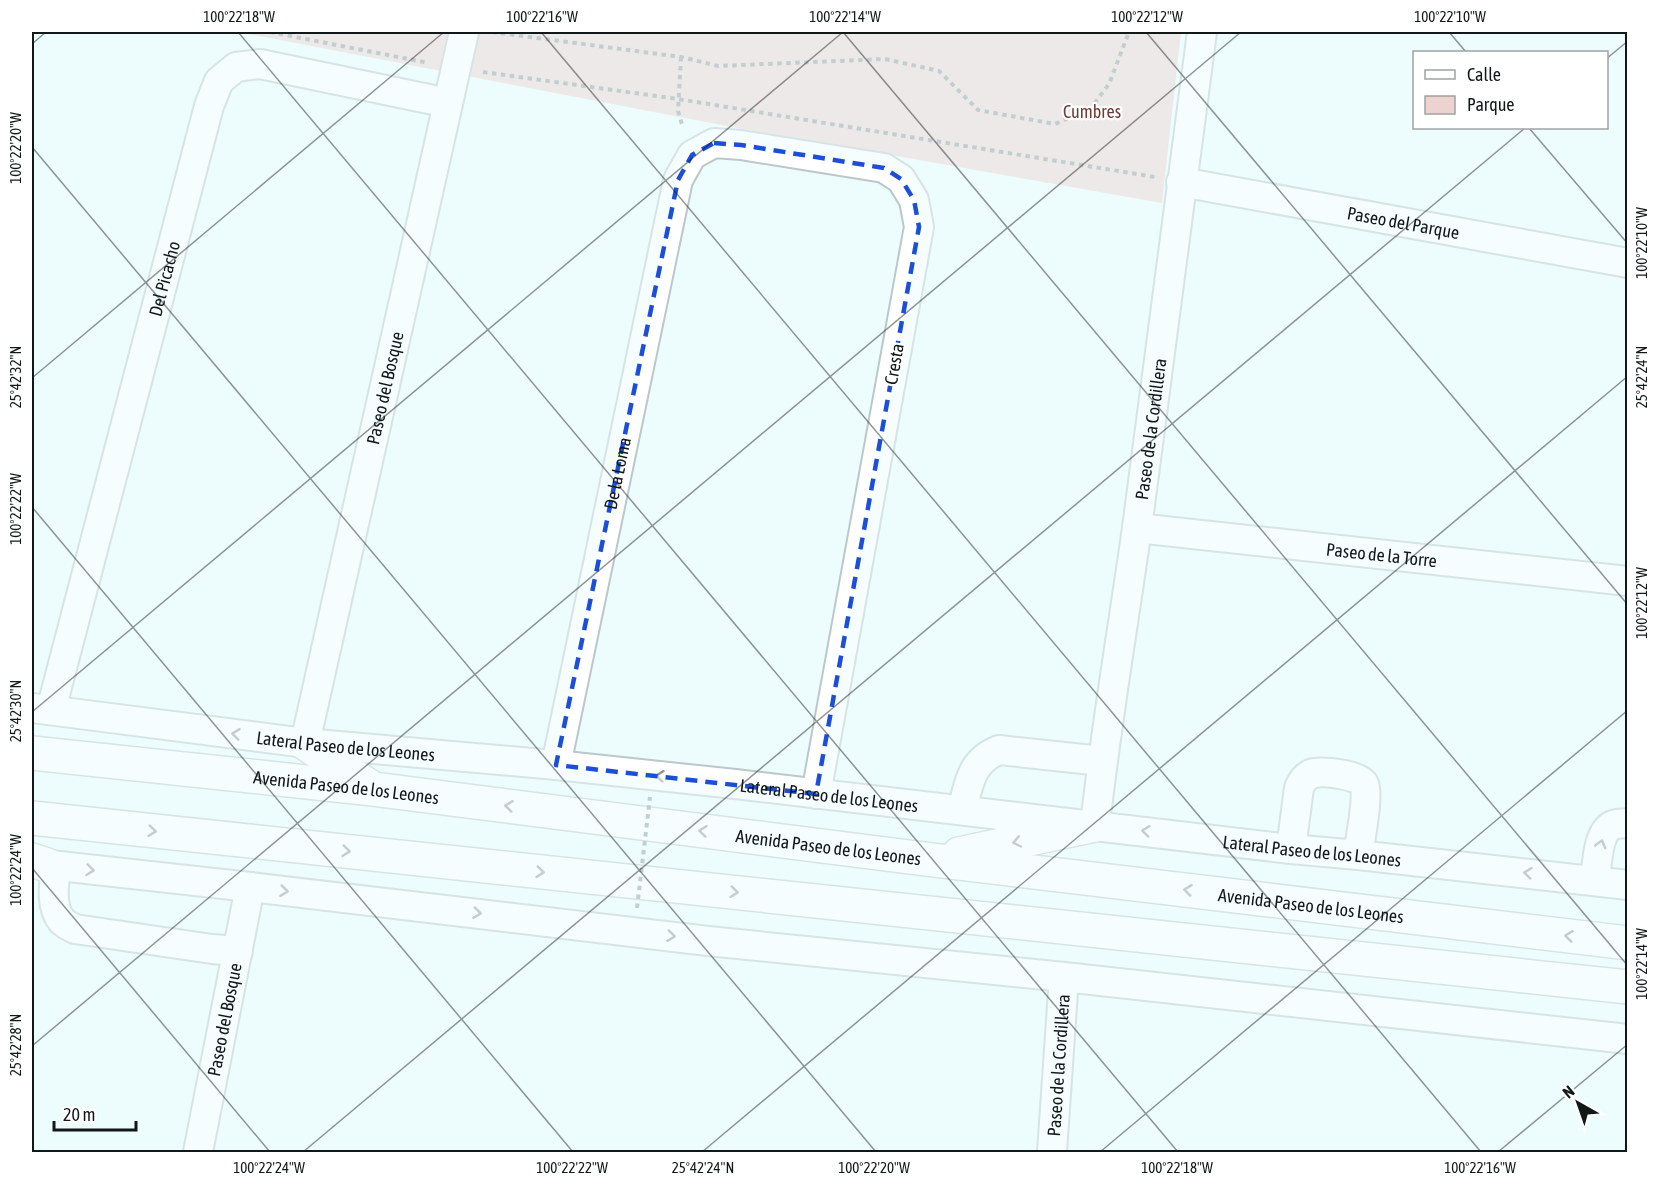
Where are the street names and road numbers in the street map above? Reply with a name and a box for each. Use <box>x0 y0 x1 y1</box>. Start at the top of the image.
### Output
street label: Paseo del Parque <box>1346 202 1461 243</box>
street label: Del Picacho <box>144 239 184 318</box>
street label: Paseo del Bosque <box>362 329 407 446</box>
street label: Cresta <box>880 342 908 386</box>
street label: Paseo de la Cordillera <box>1131 357 1170 501</box>
street label: De la Loma <box>599 435 635 511</box>
street label: Paseo de la Torre <box>1325 538 1438 571</box>
street label: Lateral Paseo de los Leones <box>255 726 436 765</box>
street label: Avenida Paseo de los Leones <box>252 766 440 808</box>
street label: Lateral Paseo de los Leones <box>739 774 919 816</box>
street label: Avenida Paseo de los Leones <box>735 825 922 869</box>
street label: Lateral Paseo de los Leones <box>1222 831 1402 870</box>
street label: Avenida Paseo de los Leones <box>1217 884 1405 927</box>
street label: Paseo del Bosque <box>203 961 245 1078</box>
street label: Paseo de la Cordillera <box>1043 993 1073 1137</box>

